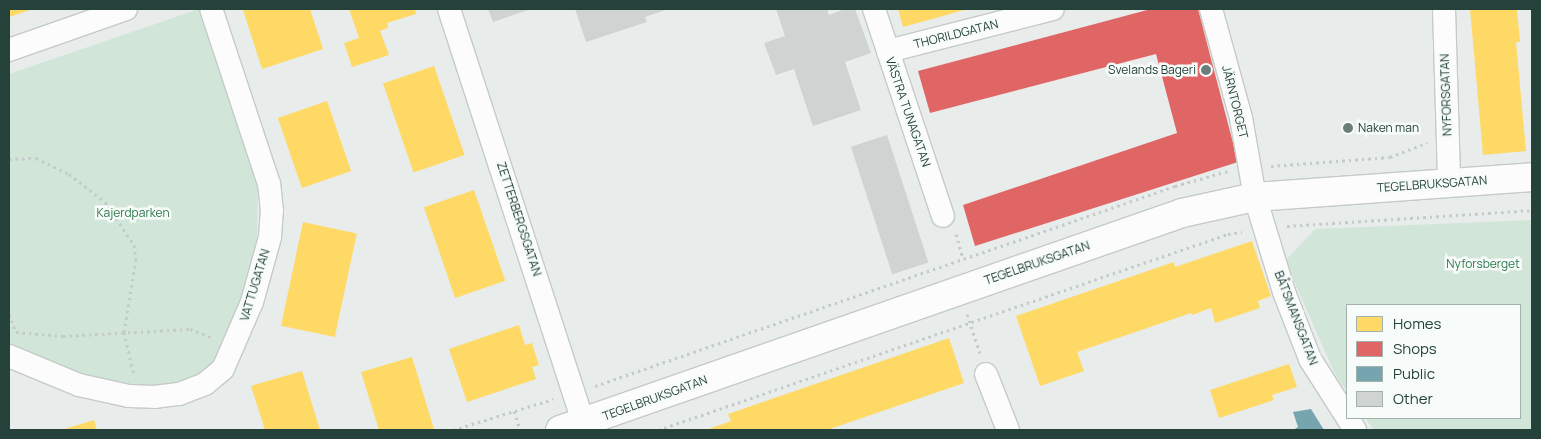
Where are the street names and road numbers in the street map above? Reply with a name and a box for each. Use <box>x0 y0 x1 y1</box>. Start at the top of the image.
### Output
street label: THORILDGATAN <box>912 17 1000 51</box>
street label: NYFORSGATAN <box>1437 54 1455 136</box>
street label: VÄSTRA TUNAGATAN <box>882 55 934 169</box>
street label: JÄRNTORGET <box>1219 64 1251 140</box>
street label: ZETTERBERGSGATAN <box>494 160 544 278</box>
street label: TEGELBRUKSGATAN <box>1376 173 1488 195</box>
street label: TEGELBRUKSGATAN <box>982 238 1092 288</box>
street label: VATTUGATAN <box>237 247 273 323</box>
street label: BÅTSMANSGATAN <box>1271 269 1321 367</box>
street label: TEGELBRUKSGATAN <box>601 372 709 424</box>

